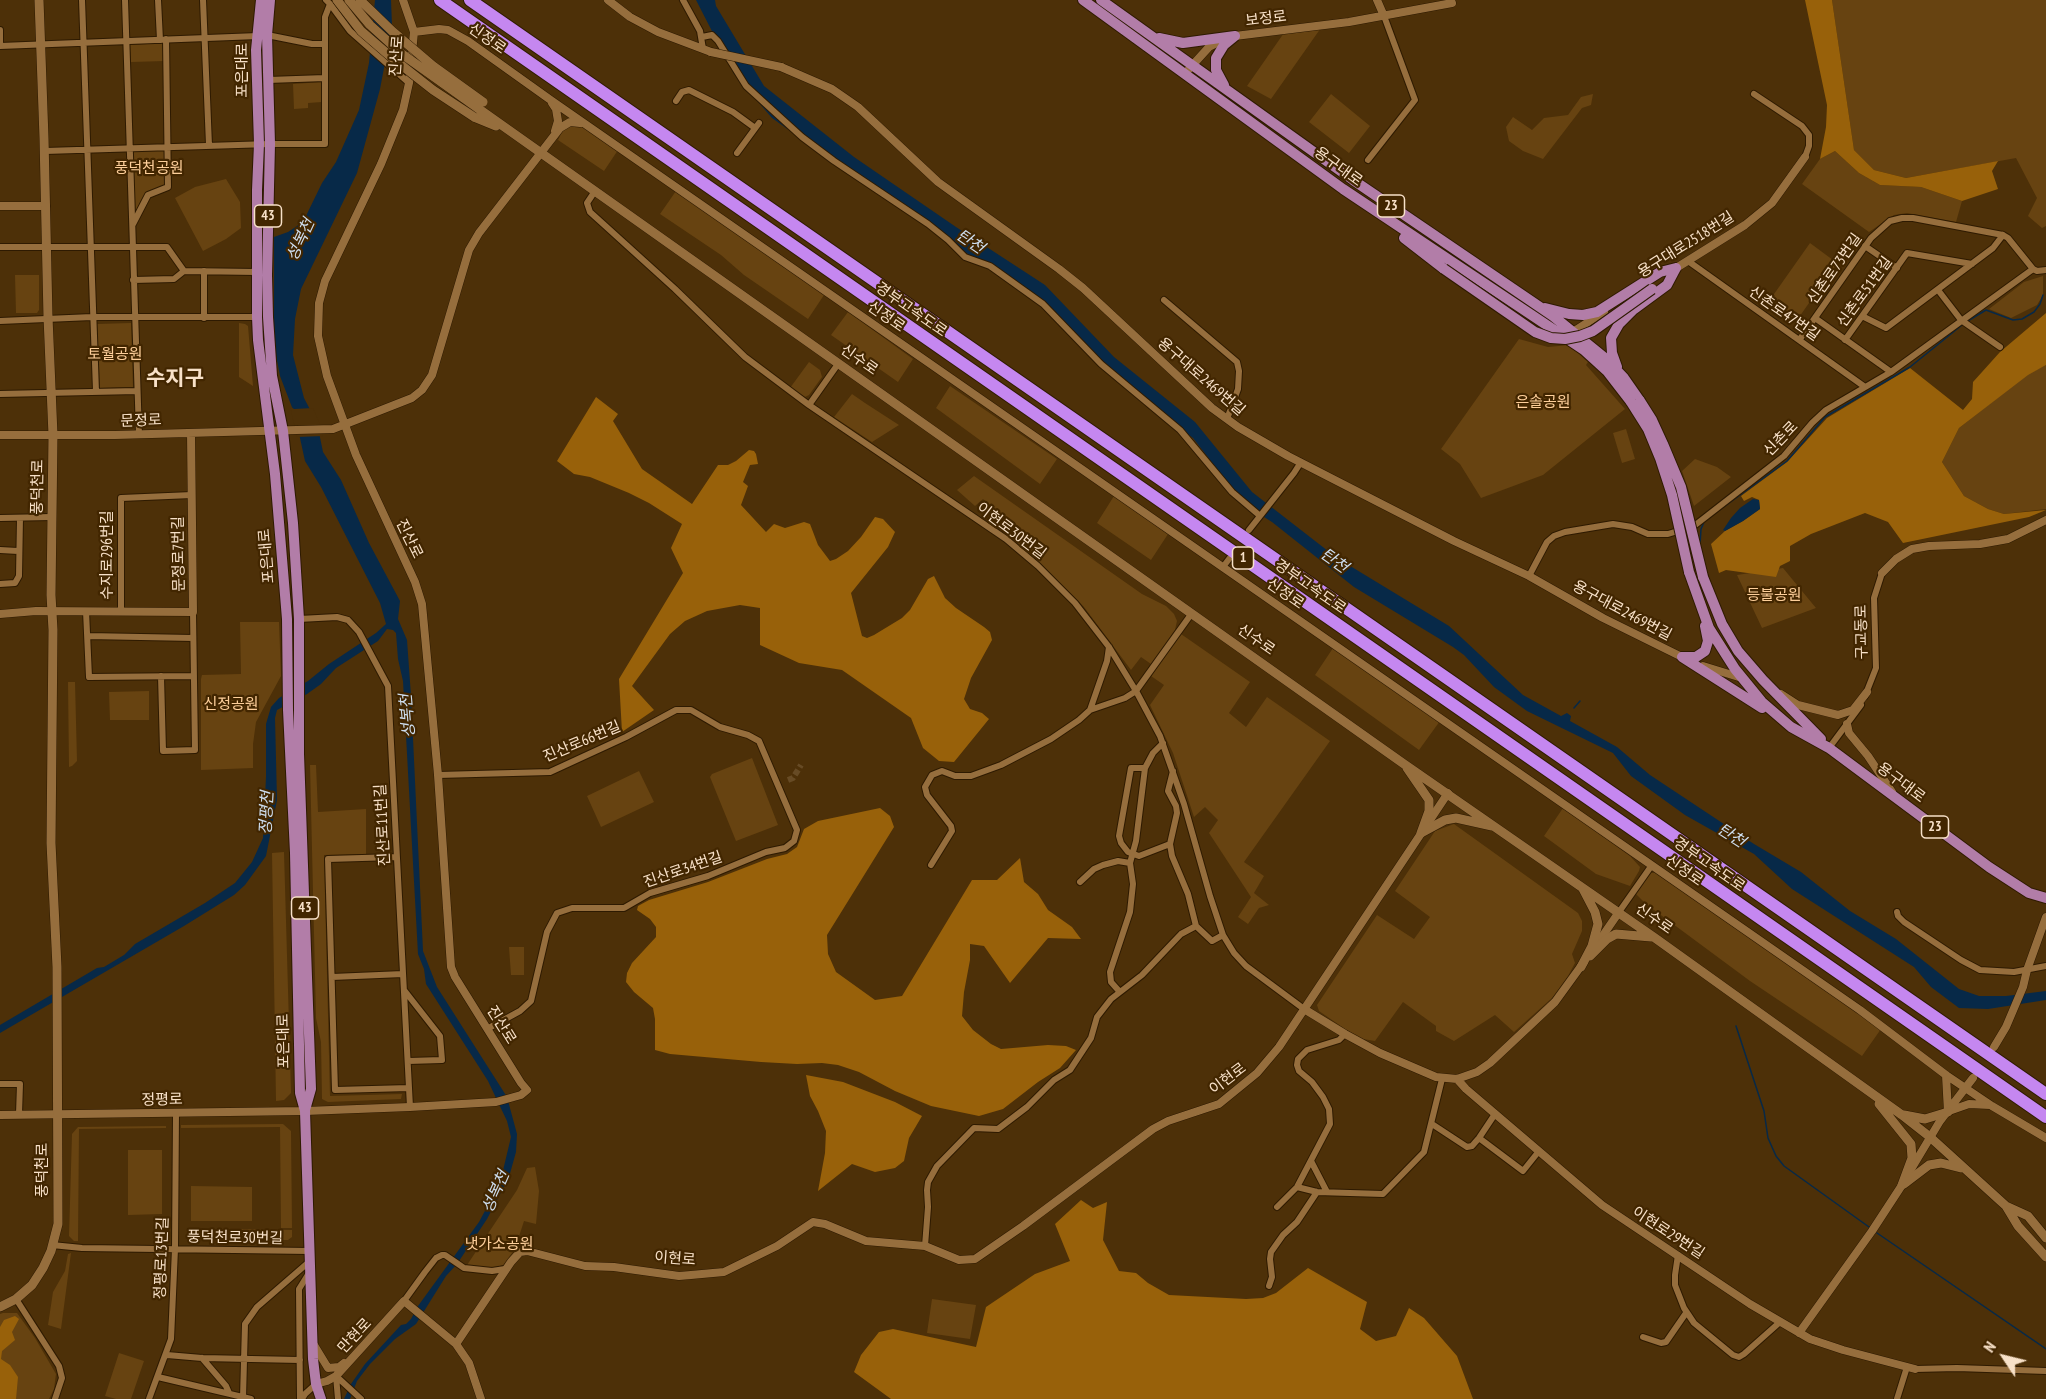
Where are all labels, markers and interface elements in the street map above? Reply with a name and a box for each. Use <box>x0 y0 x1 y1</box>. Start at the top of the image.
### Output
street label: 보정로 <box>1244 8 1288 30</box>
street label: 신정로 <box>465 20 509 58</box>
street label: 진산로 <box>387 35 407 77</box>
street label: 포은대로 <box>234 42 252 98</box>
street label: 용구대로 <box>1310 143 1366 191</box>
park label: 풍덕천공원 <box>115 160 183 178</box>
road number: 23 <box>1378 195 1404 217</box>
road number: 43 <box>254 205 282 227</box>
street label: 용구대로2518번길 <box>1635 208 1737 282</box>
water label: 성복천 <box>283 216 319 264</box>
water label: 탄천 <box>952 226 988 258</box>
street label: 신촌로73번길 <box>1804 230 1866 308</box>
street label: 신촌로51번길 <box>1833 253 1897 331</box>
street label: 경부고속도로 <box>872 279 950 341</box>
street label: 신촌로47번길 <box>1745 283 1823 345</box>
street label: 신정로 <box>864 298 908 336</box>
street label: 용구대로2469번길 <box>1154 334 1248 420</box>
street label: 신수로 <box>837 341 881 379</box>
park label: 토월공원 <box>87 346 143 364</box>
district label: 수지구 <box>146 366 204 392</box>
park label: 은솔공원 <box>1515 394 1571 412</box>
street label: 문정로 <box>120 411 162 431</box>
street label: 신촌로 <box>1760 418 1802 460</box>
street label: 풍덕천로 <box>29 459 47 515</box>
street label: 이현로30번길 <box>973 499 1049 563</box>
street label: 수지로296번길 <box>99 510 117 600</box>
street label: 문정로7번길 <box>169 516 189 592</box>
street label: 진산로 <box>392 516 426 562</box>
street label: 포은대로 <box>256 528 278 584</box>
water label: 탄천 <box>1316 545 1352 577</box>
road number: 1 <box>1232 547 1254 569</box>
street label: 경부고속도로 <box>1271 556 1349 618</box>
street label: 신정로 <box>1263 575 1307 613</box>
street label: 용구대로2469번길 <box>1569 577 1675 645</box>
park label: 등불공원 <box>1746 587 1802 605</box>
street label: 구교동로 <box>1853 604 1871 660</box>
street label: 신수로 <box>1234 621 1278 659</box>
water label: 성복천 <box>397 693 419 739</box>
park label: 신정공원 <box>203 696 259 714</box>
street label: 진산로66번길 <box>541 718 623 766</box>
street label: 용구대로 <box>1874 759 1928 807</box>
street label: 진산로11번길 <box>372 783 394 867</box>
water label: 정평천 <box>256 790 278 836</box>
road number: 23 <box>1922 816 1948 838</box>
water label: 탄천 <box>1713 820 1749 852</box>
street label: 경부고속도로 <box>1670 834 1748 896</box>
street label: 진산로34번길 <box>641 848 725 892</box>
street label: 신정로 <box>1662 852 1706 890</box>
road number: 43 <box>292 897 318 919</box>
street label: 신수로 <box>1632 900 1676 938</box>
street label: 진산로 <box>482 1003 520 1047</box>
street label: 포은대로 <box>275 1013 293 1069</box>
street label: 이현로 <box>1206 1059 1250 1099</box>
street label: 정평로 <box>141 1091 183 1109</box>
street label: 풍덕천로 <box>34 1142 52 1198</box>
water label: 성복천 <box>478 1168 514 1216</box>
street label: 이현로29번길 <box>1629 1203 1707 1263</box>
street label: 정평로13번길 <box>152 1216 172 1300</box>
street label: 풍덕천로30번길 <box>187 1228 283 1248</box>
park label: 냇가소공원 <box>465 1236 533 1254</box>
street label: 이현로 <box>654 1249 696 1269</box>
street label: 만현로 <box>334 1315 376 1357</box>
north arrow <box>1974 1327 2034 1387</box>
text: N <box>1979 1337 2000 1356</box>

